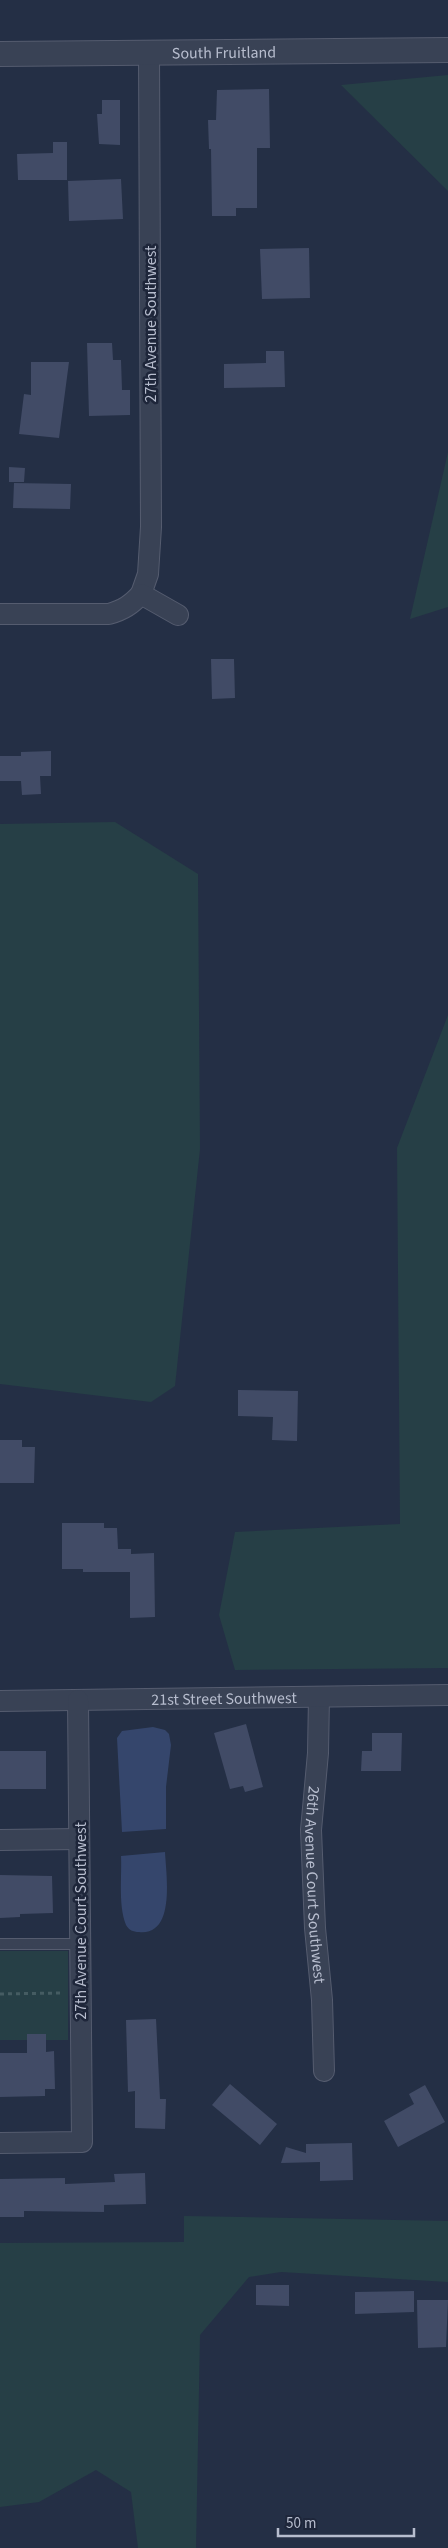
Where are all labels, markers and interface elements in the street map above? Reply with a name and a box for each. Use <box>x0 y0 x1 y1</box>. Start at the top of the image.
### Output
street label: South Fruitland <box>172 42 276 64</box>
street label: 27th Avenue Southwest <box>140 245 162 402</box>
street label: 21st Street Southwest <box>151 1687 297 1711</box>
street label: 26th Avenue Court Southwest <box>299 1785 330 1985</box>
street label: 27th Avenue Court Southwest <box>70 1822 92 2020</box>
scale bar <box>278 2506 414 2538</box>
text: 50 m <box>286 2513 316 2534</box>

